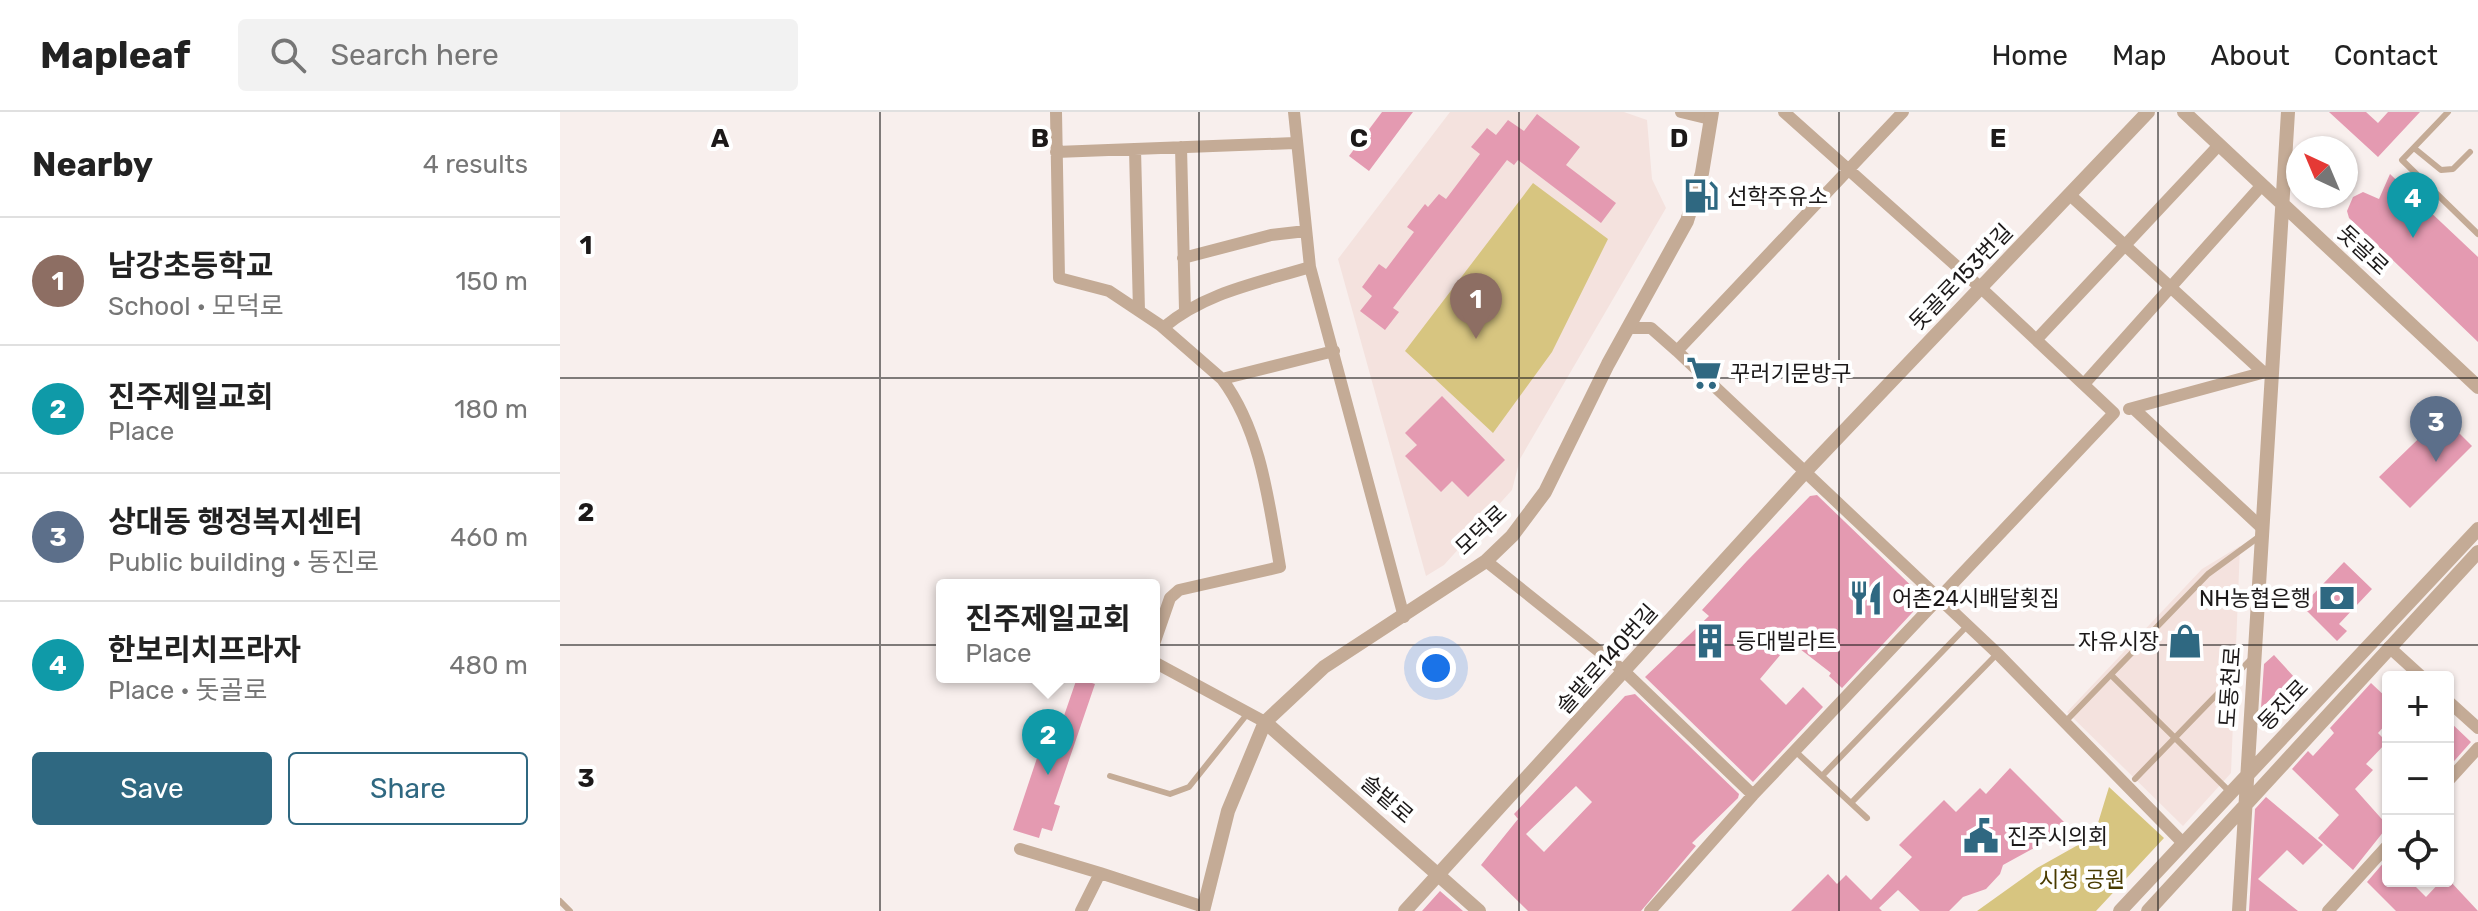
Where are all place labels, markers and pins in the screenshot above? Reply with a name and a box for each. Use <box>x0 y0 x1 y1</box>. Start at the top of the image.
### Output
pin: 4 <box>2387 172 2439 238</box>
fuel station icon: 선학주유소 <box>1682 177 1720 215</box>
place label: 선학주유소 <box>1727 183 1828 210</box>
pin: 1 <box>1450 273 1502 339</box>
supermarket icon: 꾸러기문방구 <box>1685 354 1723 392</box>
place label: 꾸러기문방구 <box>1730 360 1851 387</box>
pin: 3 <box>2410 396 2462 462</box>
restaurant icon: 어촌24시배달횟집 <box>1847 579 1885 617</box>
bank icon: NH농협은행 <box>2318 579 2356 617</box>
place label: 어촌24시배달횟집 <box>1892 585 2060 612</box>
place label: NH농협은행 <box>2199 585 2311 612</box>
building icon: 등대빌라트 <box>1691 622 1729 660</box>
shop icon: 자유시장 <box>2166 622 2204 660</box>
place label: 등대빌라트 <box>1736 628 1837 655</box>
place label: 자유시장 <box>2078 628 2159 655</box>
pin: 2 <box>1022 709 1074 775</box>
public building icon: 진주시의회 <box>1962 817 2000 855</box>
place label: 진주시의회 <box>2007 823 2108 850</box>

